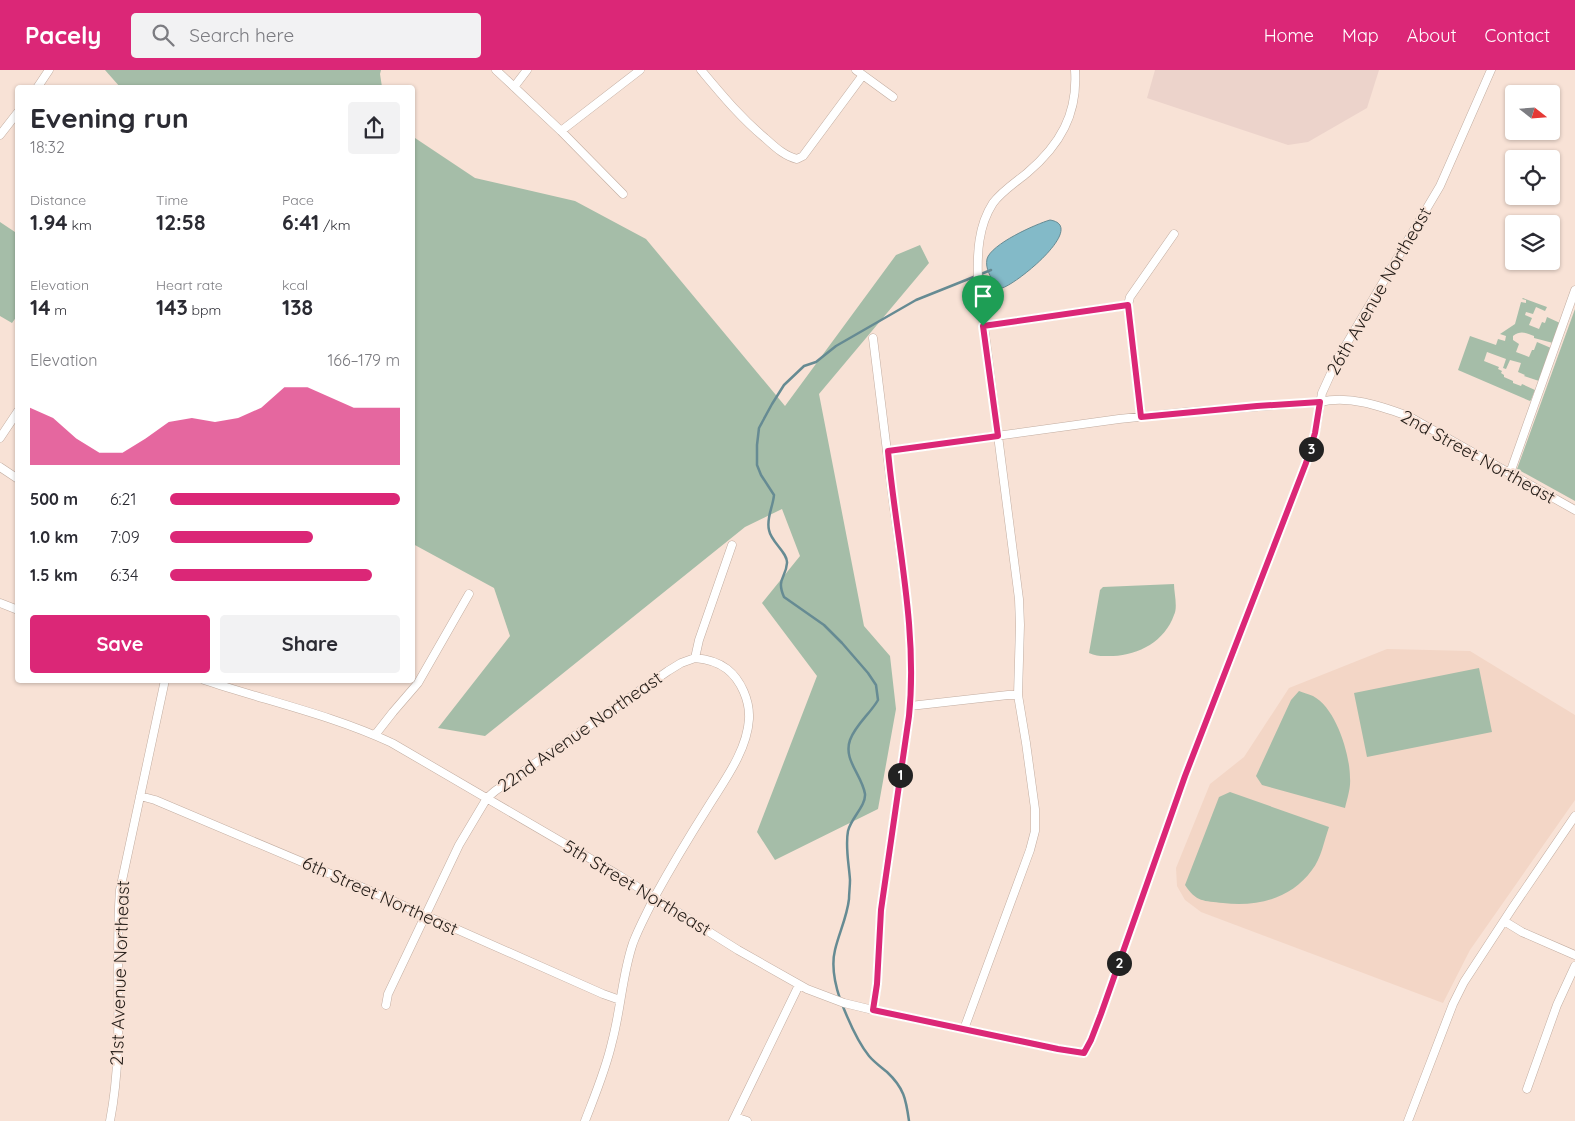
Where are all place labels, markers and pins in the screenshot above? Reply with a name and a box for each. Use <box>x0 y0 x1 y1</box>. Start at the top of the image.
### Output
pin <box>962 275 1004 326</box>
pin: 3 <box>1298 436 1324 462</box>
pin: 1 <box>888 762 912 788</box>
pin: 2 <box>1106 950 1132 976</box>

